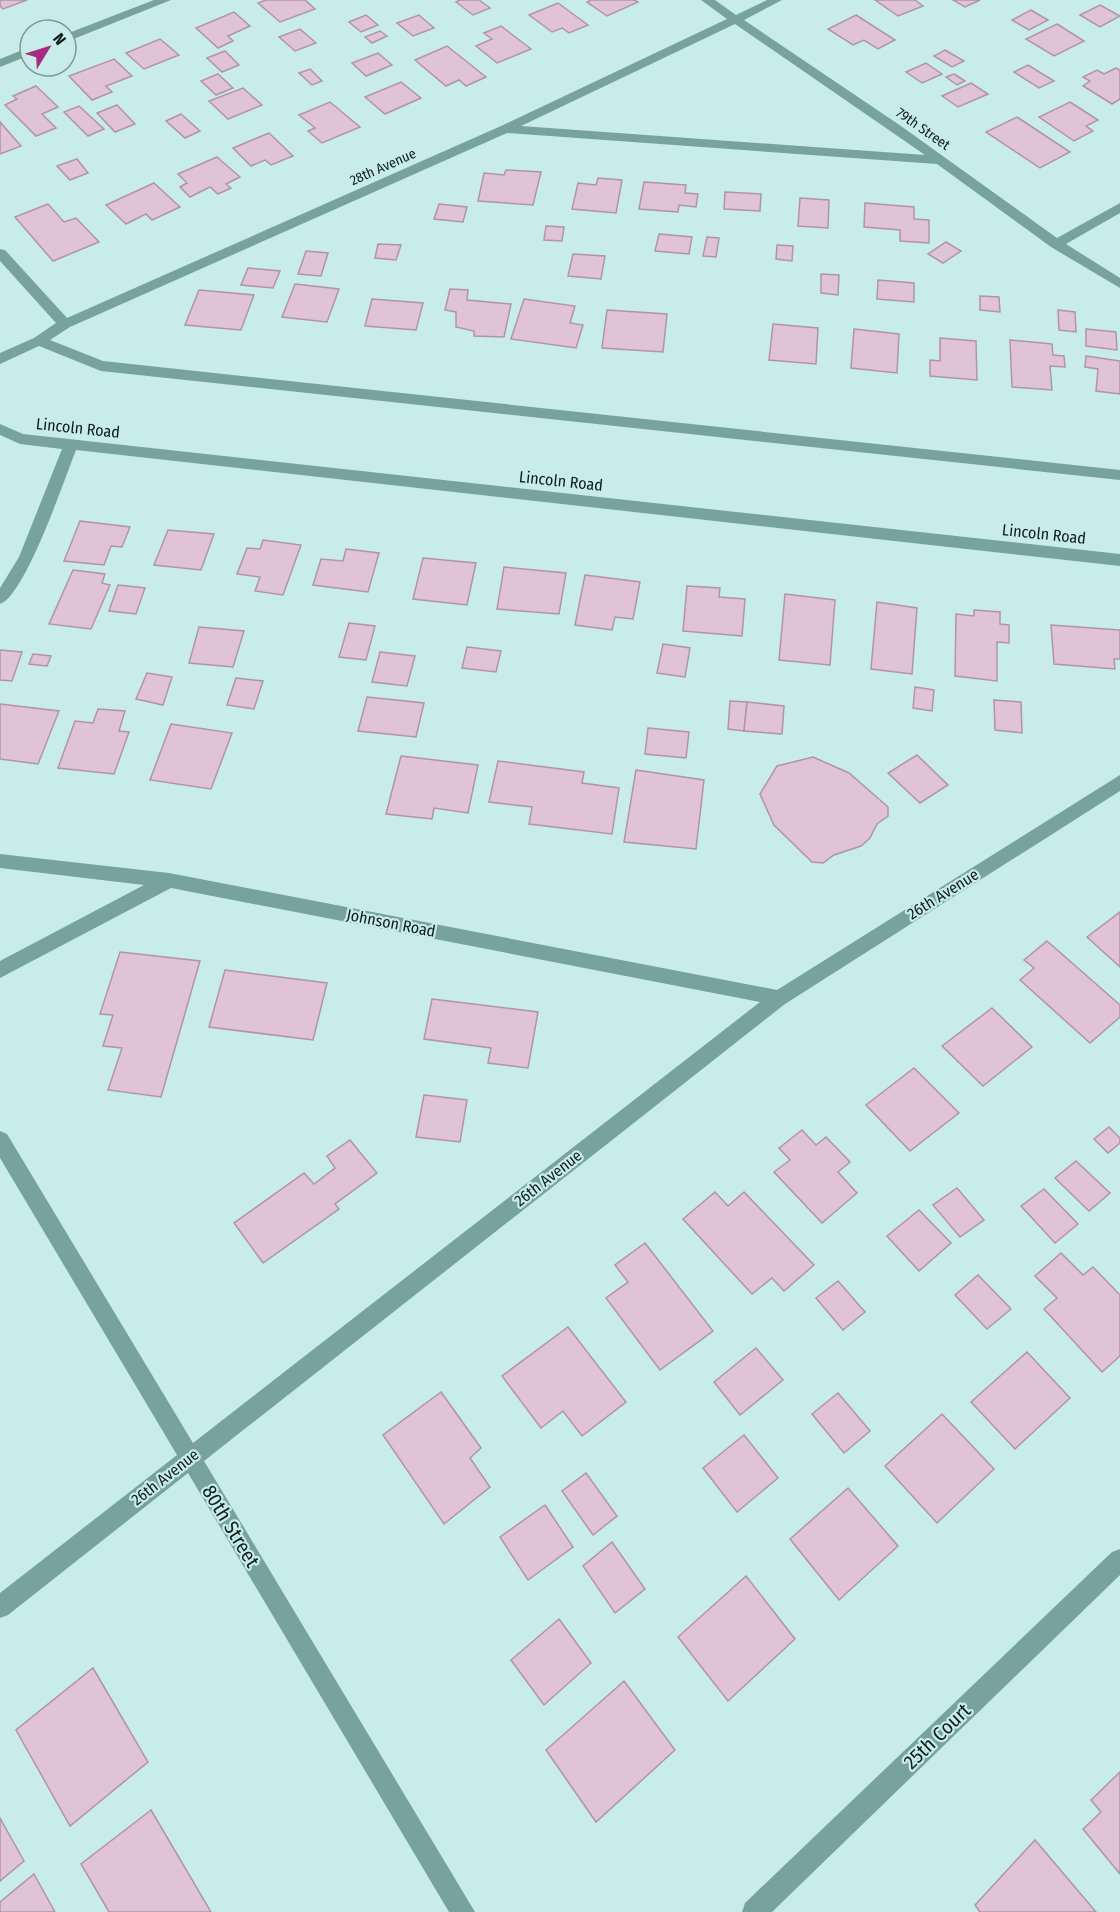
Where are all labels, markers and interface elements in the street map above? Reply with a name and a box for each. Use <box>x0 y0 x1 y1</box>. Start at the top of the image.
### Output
north arrow <box>18 18 78 78</box>
text: N <box>49 29 70 49</box>
street label: 79th Street <box>893 104 954 154</box>
street label: 28th Avenue <box>347 145 419 189</box>
street label: Lincoln Road <box>35 414 121 442</box>
street label: Lincoln Road <box>518 467 604 495</box>
street label: Lincoln Road <box>1001 520 1087 548</box>
street label: 26th Avenue <box>904 865 982 923</box>
street label: Johnson Road <box>345 905 437 941</box>
street label: 26th Avenue <box>510 1146 586 1210</box>
street label: 26th Avenue <box>127 1445 203 1509</box>
street label: 80th Street <box>197 1481 265 1572</box>
street label: 25th Court <box>898 1698 976 1774</box>

